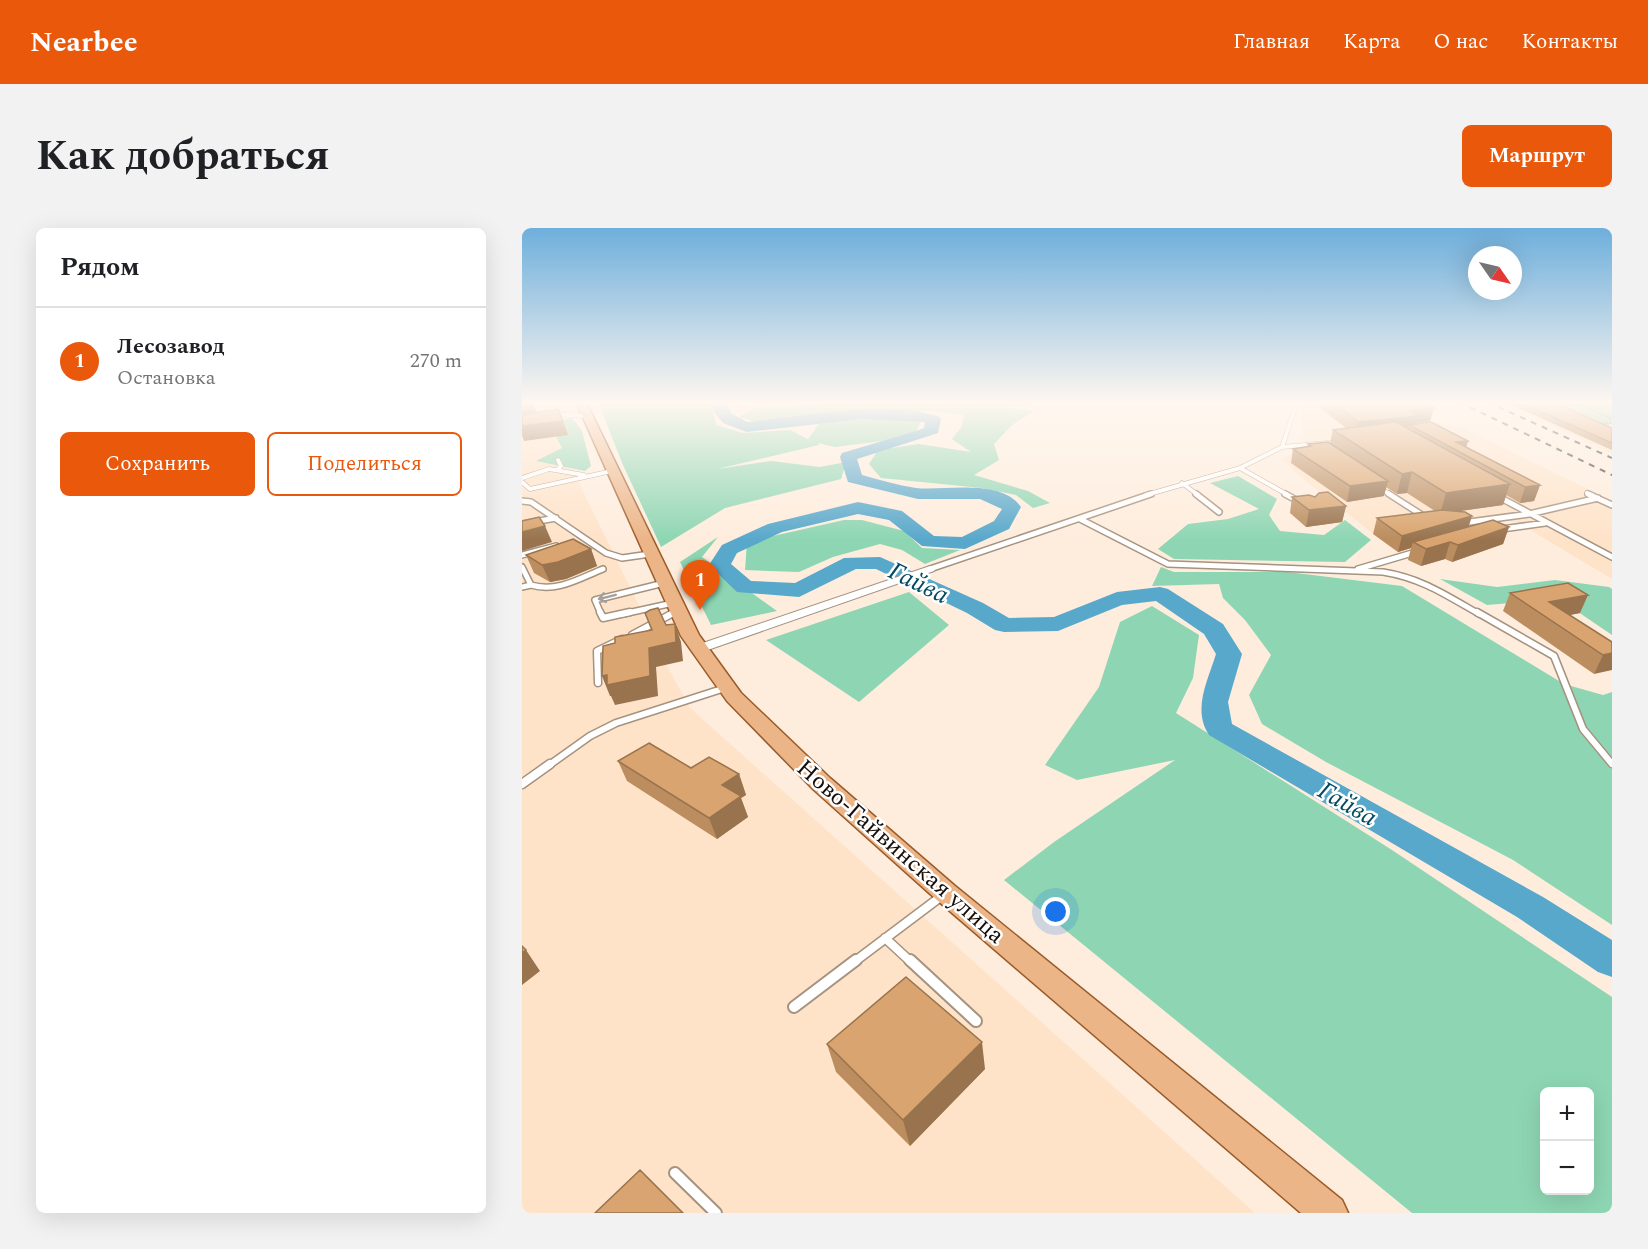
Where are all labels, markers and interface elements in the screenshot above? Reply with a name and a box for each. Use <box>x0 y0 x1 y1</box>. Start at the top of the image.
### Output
text: Nearbee <box>30 21 138 64</box>
text: Главная <box>1233 26 1310 58</box>
text: Карта <box>1343 26 1400 58</box>
text: О нас <box>1433 26 1488 58</box>
text: Контакты <box>1521 26 1618 58</box>
text: Как добраться <box>36 125 330 188</box>
button: Маршрут <box>1462 125 1612 187</box>
north arrow <box>1468 246 1522 300</box>
text: Рядом <box>60 247 140 287</box>
text: Лесозавод <box>117 330 225 363</box>
text: 1 <box>74 346 85 376</box>
text: 270 m <box>410 346 462 376</box>
text: Остановка <box>117 363 216 393</box>
button: Сохранить <box>60 432 255 496</box>
button: Поделиться <box>267 432 462 496</box>
water label: Гайва <box>881 551 956 615</box>
pin: 1 <box>680 560 720 610</box>
one-way arrow <box>598 591 617 603</box>
street label: Ново-Гайвинская улица <box>788 751 1013 953</box>
water label: Гайва <box>1310 771 1385 837</box>
your location <box>1041 897 1070 926</box>
map controls <box>1540 1087 1594 1195</box>
button: + <box>1540 1087 1594 1141</box>
button: − <box>1540 1141 1594 1195</box>

